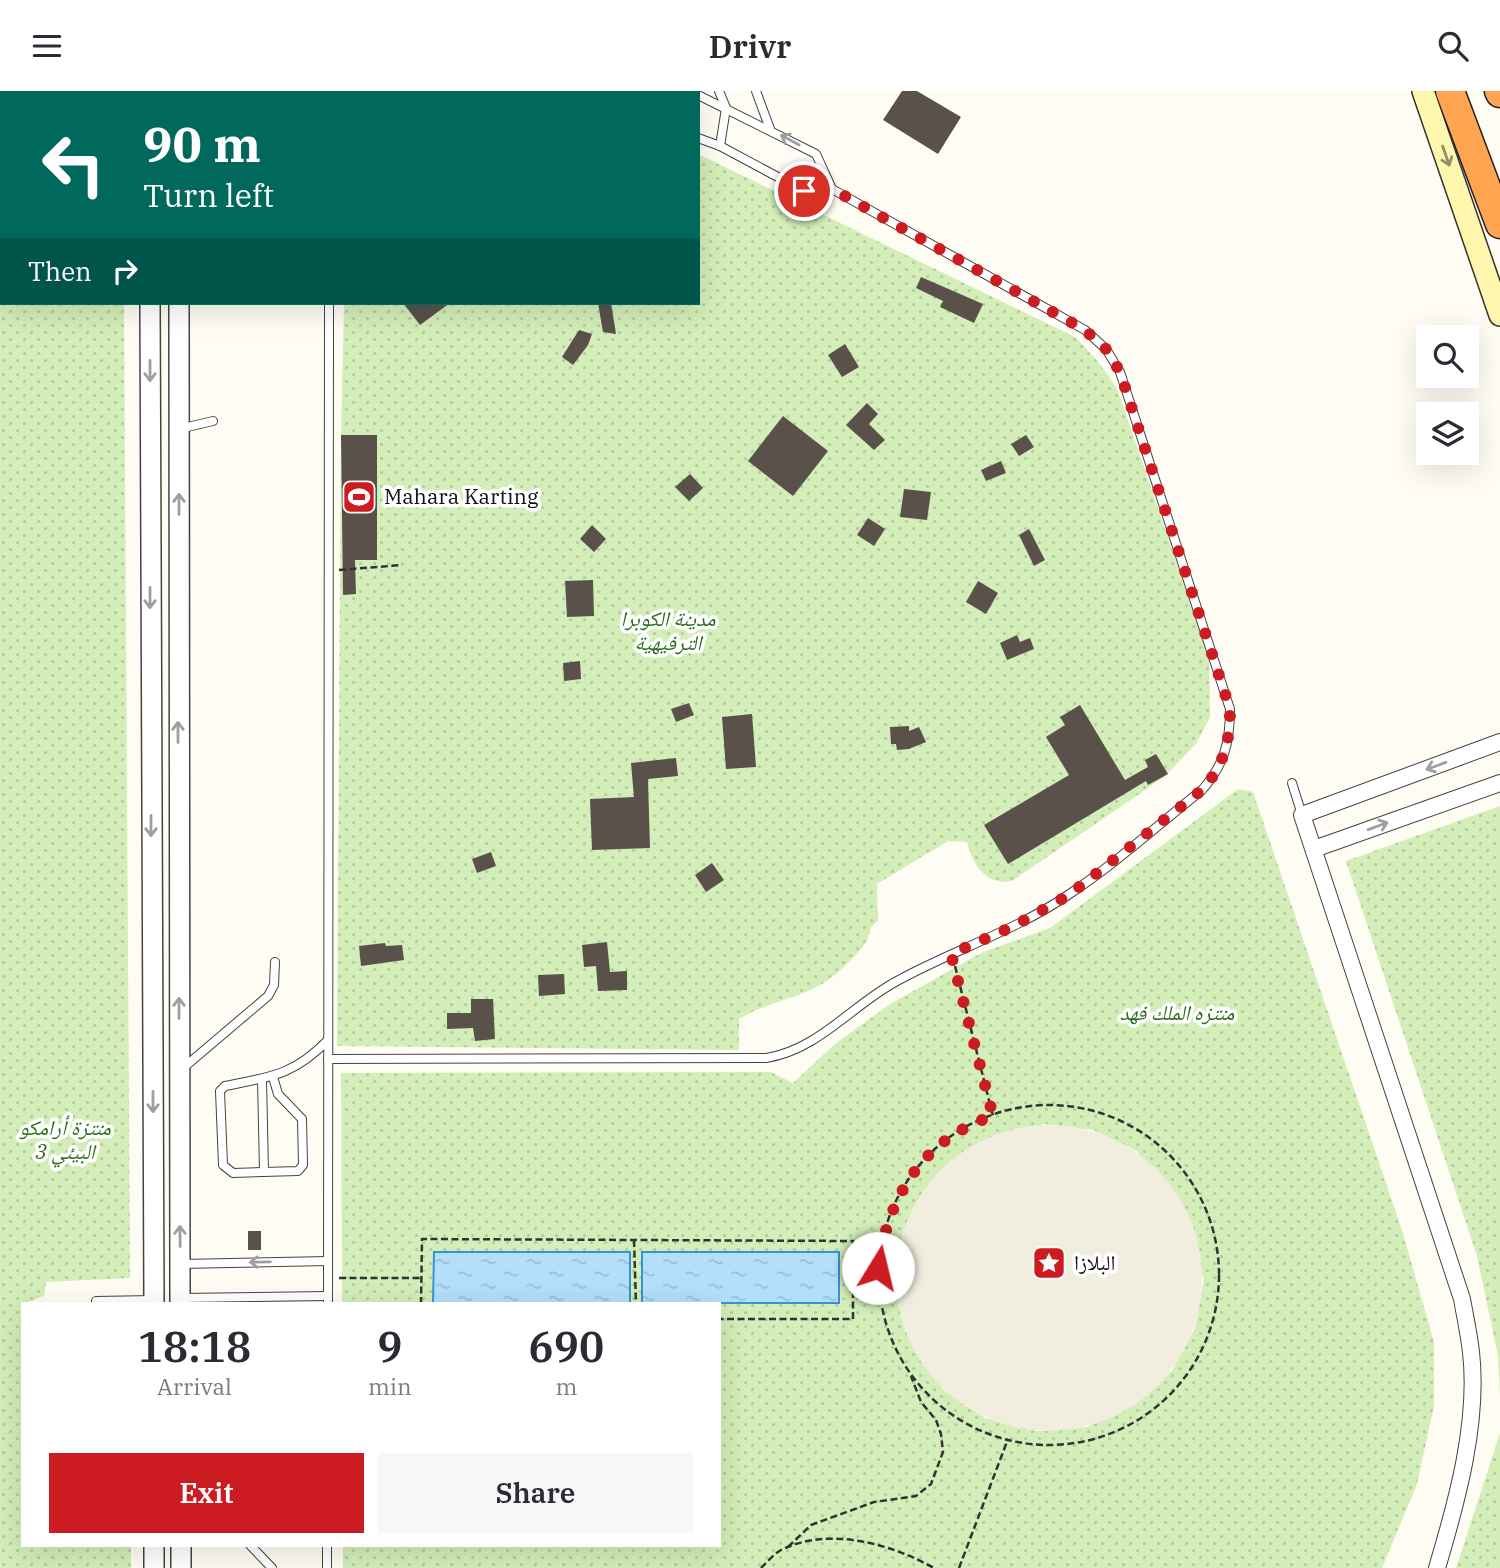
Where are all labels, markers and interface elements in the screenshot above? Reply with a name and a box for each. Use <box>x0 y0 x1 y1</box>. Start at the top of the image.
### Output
text: Drivr <box>709 25 791 67</box>
icon: menu <box>28 27 66 65</box>
icon: search <box>1434 27 1472 65</box>
text: 90 m <box>143 112 261 175</box>
icon: left <box>28 119 119 210</box>
one-way arrow <box>780 133 801 146</box>
one-way arrow <box>1440 144 1453 166</box>
pin <box>774 161 834 221</box>
icon: arrive <box>785 172 823 210</box>
text: Turn left <box>143 174 274 216</box>
icon: right <box>106 252 144 290</box>
text: Then <box>28 254 92 288</box>
map controls <box>1416 325 1479 465</box>
button: search <box>1416 325 1479 388</box>
one-way arrow <box>143 359 157 382</box>
button: layers <box>1416 402 1479 465</box>
sports icon: Mahara Karting <box>340 478 378 516</box>
place label: Mahara Karting <box>384 482 539 510</box>
one-way arrow <box>172 493 186 516</box>
one-way arrow <box>143 587 157 610</box>
park label: مدينة الكوبرا الترفيهية <box>621 604 716 656</box>
one-way arrow <box>171 720 185 743</box>
one-way arrow <box>1425 761 1447 773</box>
one-way arrow <box>144 814 158 837</box>
one-way arrow <box>1366 819 1388 832</box>
one-way arrow <box>173 997 186 1020</box>
park label: منتزه الملك فهد <box>1120 998 1235 1026</box>
one-way arrow <box>146 1091 160 1114</box>
park label: منتزة أرامكو البيئي 3 <box>18 1113 111 1168</box>
one-way arrow <box>173 1224 187 1247</box>
position arrow <box>841 1231 915 1305</box>
place icon: البلازا <box>1030 1244 1068 1282</box>
place label: البلازا <box>1074 1248 1116 1276</box>
one-way arrow <box>249 1256 272 1269</box>
text: 18:18 <box>138 1319 251 1374</box>
text: 9 <box>377 1319 402 1374</box>
text: 690 <box>529 1319 604 1374</box>
text: Arrival <box>157 1371 232 1401</box>
text: min <box>368 1371 412 1401</box>
text: m <box>555 1371 577 1401</box>
button: Exit <box>49 1453 364 1533</box>
button: Share <box>378 1453 693 1533</box>

